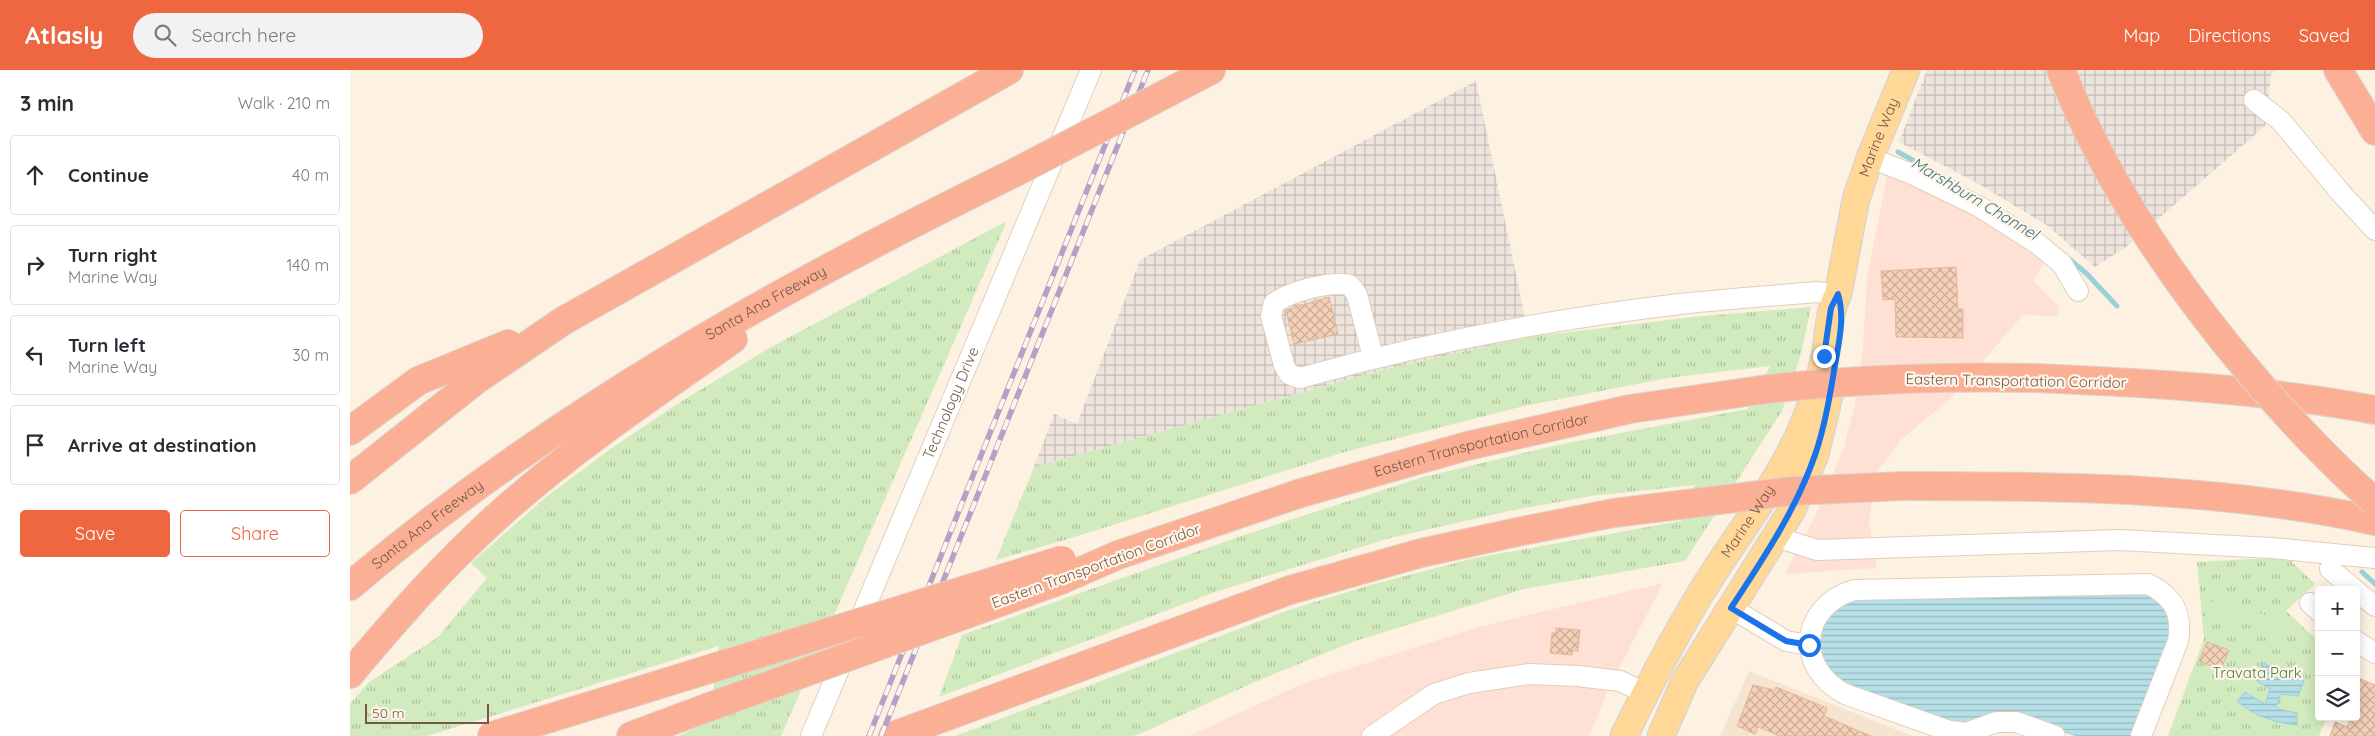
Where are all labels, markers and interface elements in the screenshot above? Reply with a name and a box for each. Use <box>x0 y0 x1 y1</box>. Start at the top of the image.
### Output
search box <box>133 13 483 58</box>
text: Atlasly <box>25 20 103 50</box>
icon: search <box>151 21 179 49</box>
text: Search here <box>191 23 296 47</box>
text: Map <box>2123 24 2160 47</box>
text: Directions <box>2188 24 2271 47</box>
text: Saved <box>2299 24 2350 47</box>
text: 3 min <box>20 90 74 116</box>
text: Walk · 210 m <box>238 93 330 113</box>
street label: Marine Way <box>1854 95 1903 179</box>
water label: Marshburn Channel <box>1908 152 2044 245</box>
icon: ahead <box>21 161 49 189</box>
text: Continue <box>68 163 149 187</box>
text: 40 m <box>292 165 329 185</box>
text: Turn right <box>68 243 157 267</box>
icon: right <box>21 251 49 279</box>
text: 140 m <box>286 255 329 275</box>
street label: Santa Ana Freeway <box>702 261 830 344</box>
text: Marine Way <box>68 267 157 287</box>
text: Turn left <box>68 333 146 357</box>
icon: left <box>21 341 49 369</box>
street label: Technology Drive <box>918 344 983 462</box>
text: 30 m <box>292 345 329 365</box>
route end <box>1813 345 1836 368</box>
text: Marine Way <box>68 357 157 377</box>
street label: Eastern Transportation Corridor <box>1905 369 2127 392</box>
street label: Eastern Transportation Corridor <box>1371 409 1591 481</box>
icon: arrive <box>21 431 49 459</box>
text: Arrive at destination <box>68 433 257 457</box>
street label: Santa Ana Freeway <box>368 475 487 573</box>
street label: Marine Way <box>1716 481 1778 561</box>
button: Save <box>20 510 170 557</box>
button: Share <box>180 510 330 557</box>
street label: Eastern Transportation Corridor <box>989 519 1203 612</box>
map controls <box>2315 586 2360 721</box>
button: + <box>2315 586 2360 631</box>
button: − <box>2315 631 2360 676</box>
route start <box>1798 634 1821 657</box>
park label: Travata Park <box>2212 663 2302 682</box>
button: layers <box>2315 676 2360 721</box>
scale bar <box>365 701 489 724</box>
text: 50 m <box>372 704 405 722</box>

